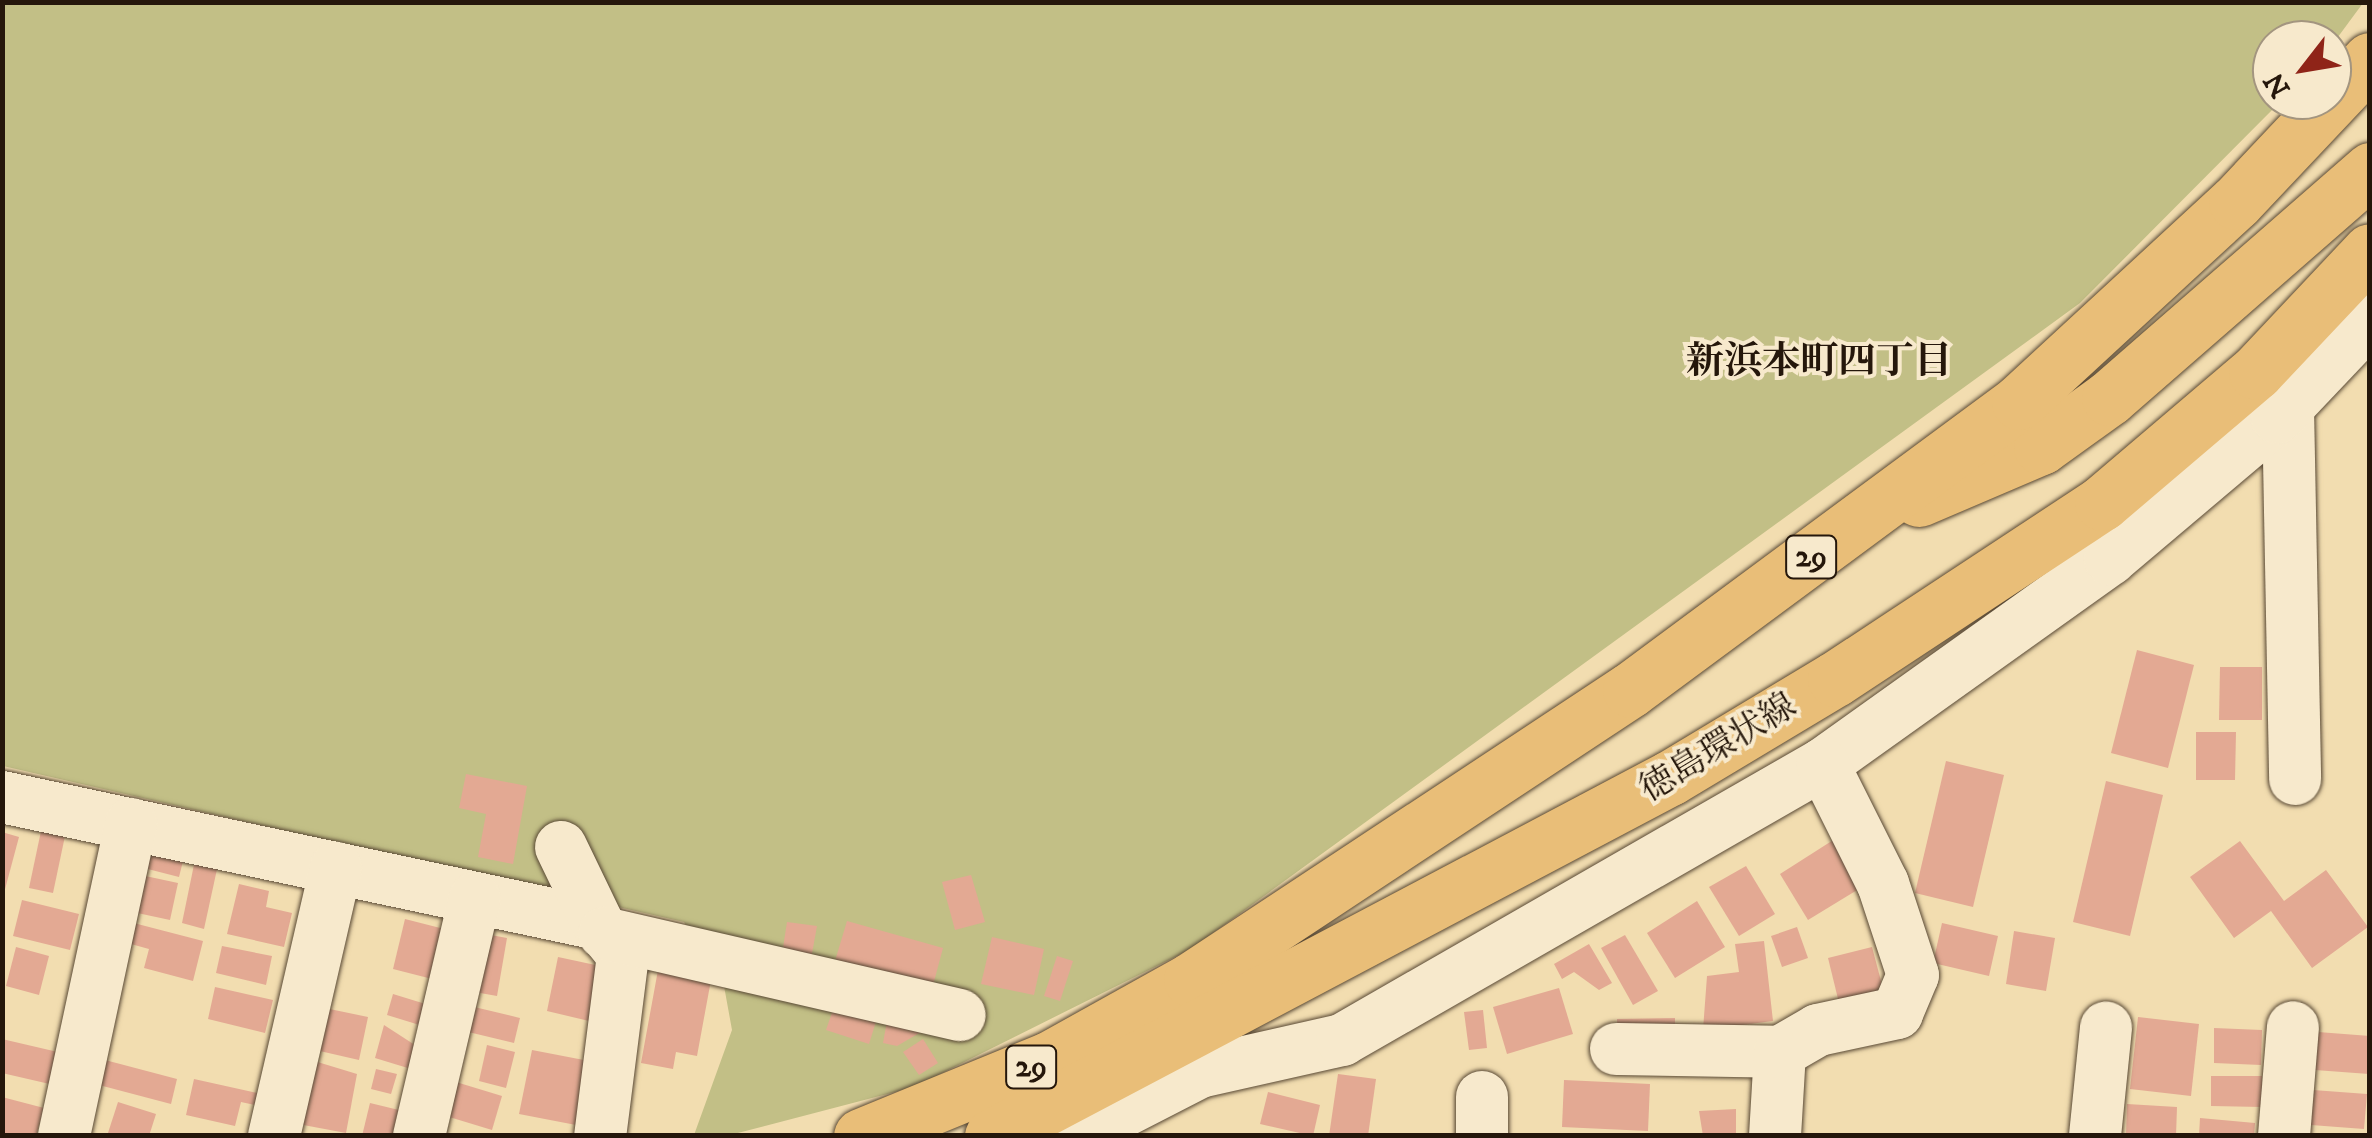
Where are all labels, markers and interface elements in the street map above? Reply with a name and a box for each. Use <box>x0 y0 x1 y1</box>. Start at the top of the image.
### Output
north arrow <box>2252 20 2352 120</box>
text: N <box>2257 66 2298 104</box>
district label: 新浜本町四丁目 <box>1686 340 1952 386</box>
road number: 29 <box>1784 530 1838 584</box>
street label: 徳島環状線 <box>1632 685 1804 811</box>
road number: 29 <box>1004 1040 1058 1094</box>

